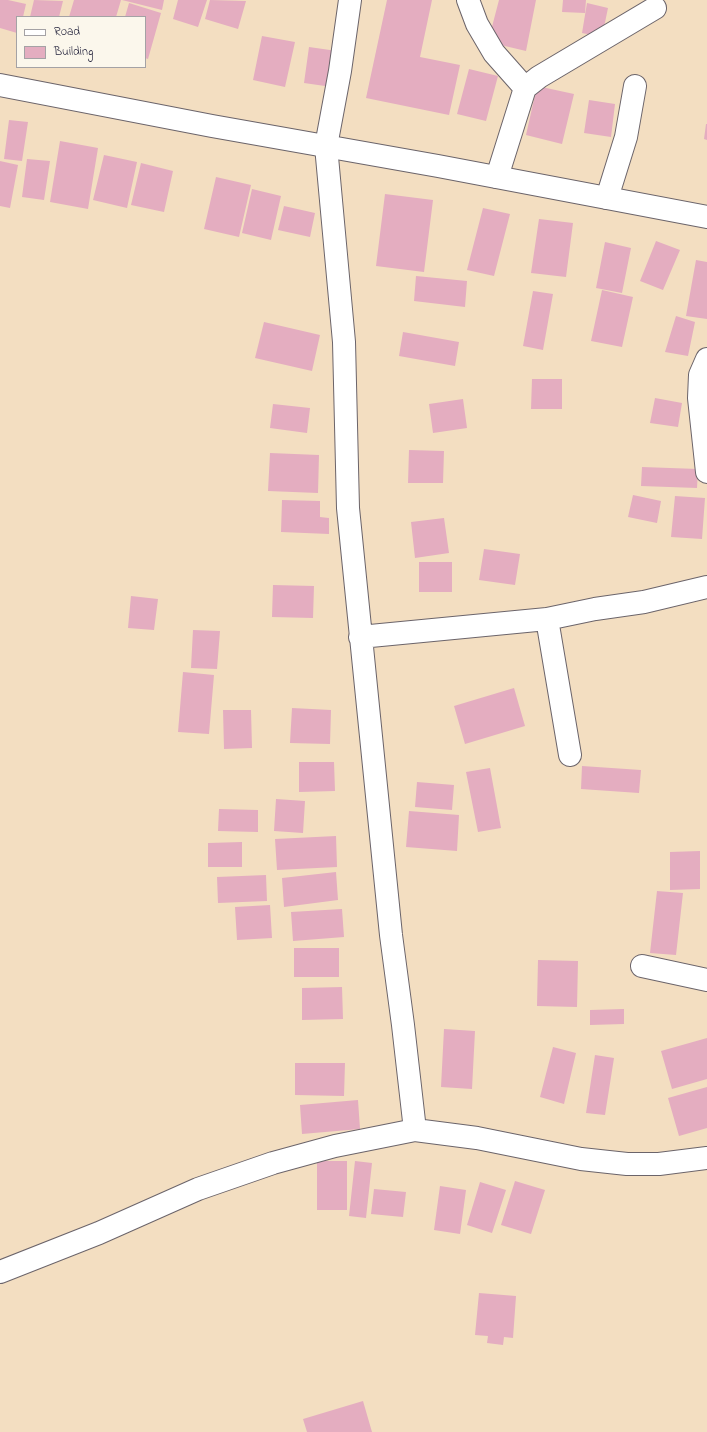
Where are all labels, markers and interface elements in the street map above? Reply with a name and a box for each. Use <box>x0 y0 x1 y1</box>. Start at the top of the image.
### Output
legend <box>16 16 146 68</box>
text: Road <box>54 23 80 41</box>
text: Building <box>54 43 93 61</box>

